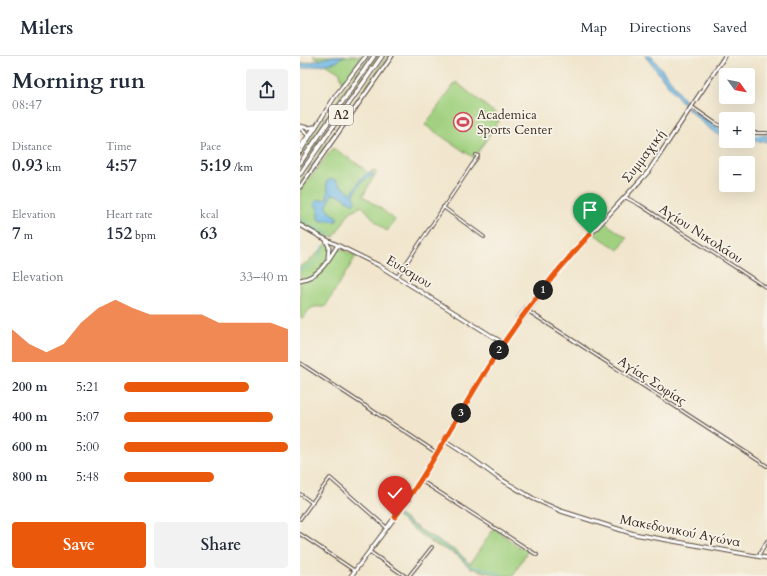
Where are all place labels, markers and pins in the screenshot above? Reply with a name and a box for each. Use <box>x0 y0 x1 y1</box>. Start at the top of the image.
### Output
place label: Academica Sports Center <box>477 106 552 139</box>
sports icon: Academica Sports Center <box>452 111 474 133</box>
pin <box>573 193 607 234</box>
pin: 1 <box>533 280 553 300</box>
pin: 2 <box>489 340 509 360</box>
pin: 3 <box>451 403 471 423</box>
pin <box>378 476 412 517</box>

